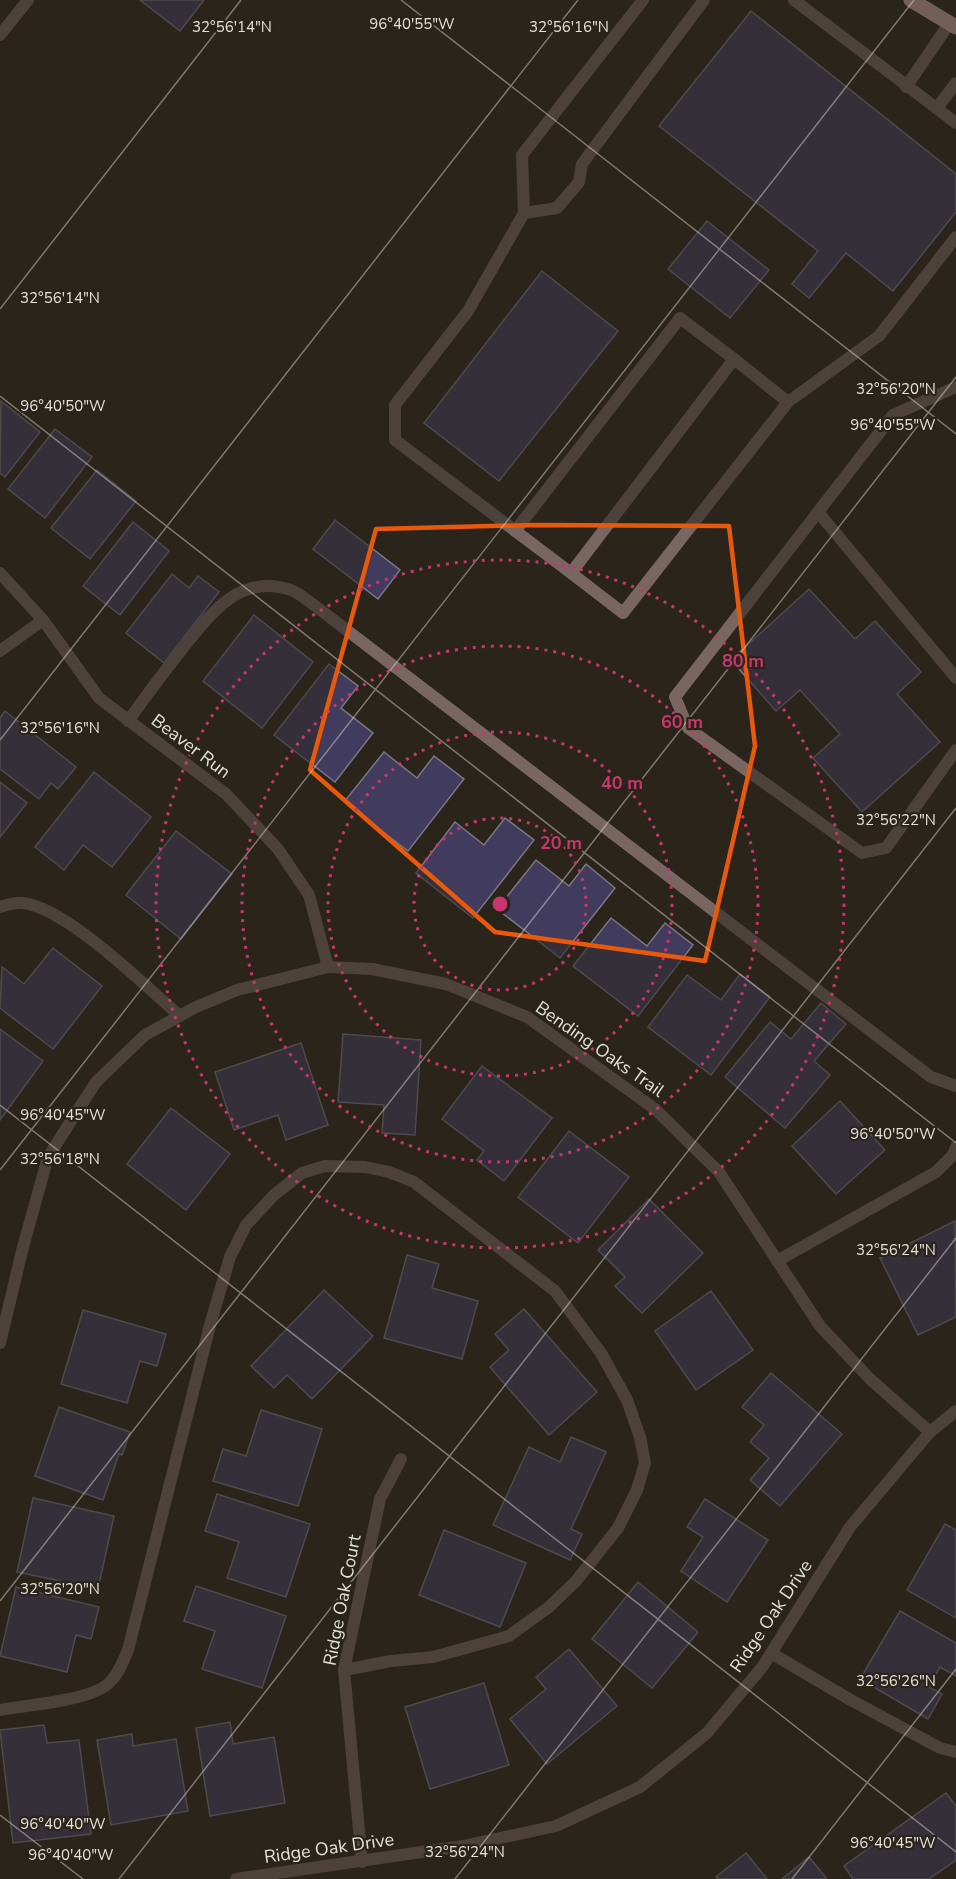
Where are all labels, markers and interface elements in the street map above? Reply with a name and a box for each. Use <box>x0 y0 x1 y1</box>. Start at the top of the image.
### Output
text: 96°40'55"W <box>369 14 455 34</box>
text: 32°56'14"N <box>192 17 272 37</box>
text: 32°56'16"N <box>529 17 609 37</box>
text: 32°56'14"N <box>20 288 100 308</box>
text: 32°56'20"N <box>856 379 936 399</box>
text: 96°40'50"W <box>20 396 106 416</box>
text: 96°40'55"W <box>850 415 936 435</box>
text: 80 m <box>722 649 764 673</box>
street label: Beaver Run <box>147 708 235 784</box>
text: 60 m <box>661 710 703 734</box>
text: 32°56'16"N <box>20 718 100 738</box>
text: 40 m <box>601 771 643 795</box>
text: 32°56'22"N <box>856 810 936 830</box>
text: 20 m <box>540 831 582 855</box>
centre of rings <box>490 894 510 914</box>
street label: Bending Oaks Trail <box>531 995 670 1103</box>
text: 96°40'45"W <box>20 1105 106 1125</box>
text: 96°40'50"W <box>850 1124 936 1144</box>
text: 32°56'18"N <box>20 1149 100 1169</box>
text: 32°56'24"N <box>856 1240 936 1260</box>
street label: Ridge Oak Court <box>318 1532 367 1668</box>
street label: Ridge Oak Drive <box>724 1555 818 1677</box>
text: 32°56'20"N <box>20 1579 100 1599</box>
text: 32°56'26"N <box>856 1671 936 1691</box>
text: 96°40'40"W <box>20 1814 106 1834</box>
street label: Ridge Oak Drive <box>262 1827 396 1869</box>
text: 96°40'45"W <box>850 1833 936 1853</box>
text: 32°56'24"N <box>425 1842 505 1862</box>
text: 96°40'40"W <box>28 1845 114 1865</box>

